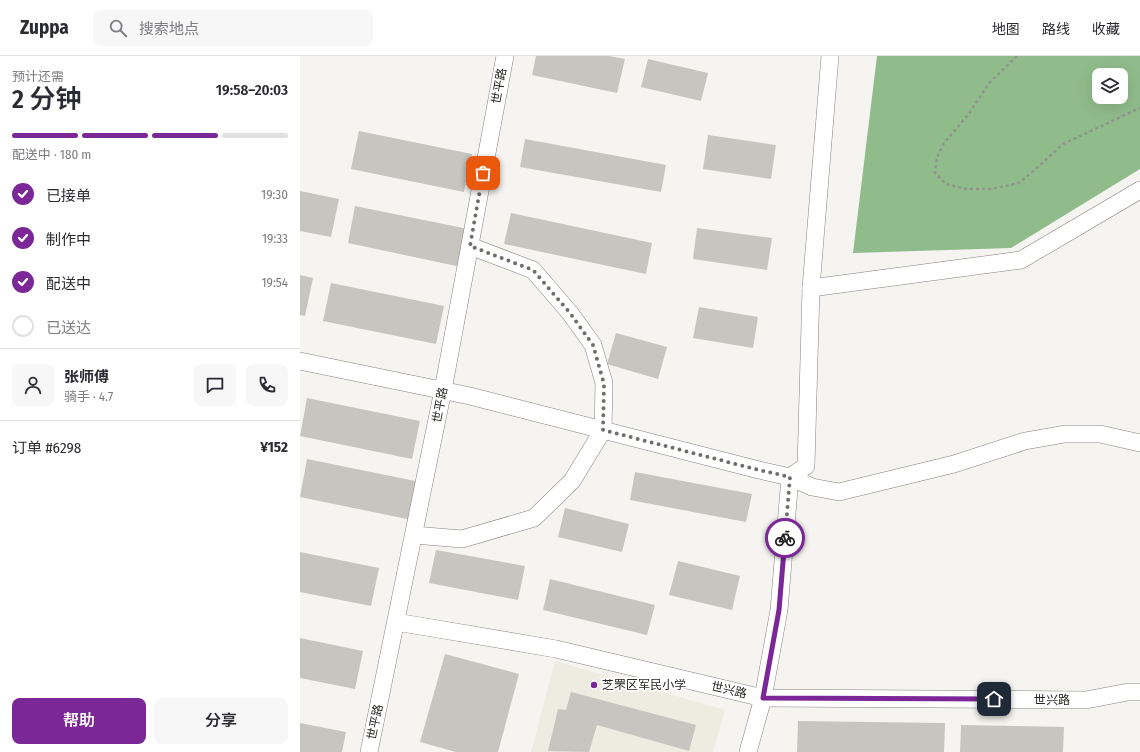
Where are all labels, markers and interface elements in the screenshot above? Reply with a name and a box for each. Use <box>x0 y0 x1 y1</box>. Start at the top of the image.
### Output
search box <box>93 10 373 46</box>
text: Zuppa <box>20 16 69 39</box>
icon: search <box>107 17 129 39</box>
text: 搜索地点 <box>139 20 199 38</box>
text: 地图 <box>992 21 1020 38</box>
text: 路线 <box>1042 21 1070 38</box>
text: 收藏 <box>1092 21 1120 38</box>
street label: 世平路 <box>489 67 509 105</box>
map controls <box>1092 68 1128 104</box>
button: layers <box>1092 68 1128 104</box>
text: 预计还需 <box>12 69 64 84</box>
text: 19:58–20:03 <box>216 81 288 99</box>
text: 2 分钟 <box>12 84 82 115</box>
text: 配送中 · 180 m <box>12 147 91 162</box>
pin <box>466 156 500 190</box>
icon: bag <box>472 162 494 184</box>
icon: check <box>12 183 34 205</box>
text: 已接单 <box>46 187 91 205</box>
text: 19:30 <box>261 187 288 202</box>
icon: check <box>12 227 34 249</box>
text: 制作中 <box>46 231 91 249</box>
text: 19:33 <box>262 231 288 246</box>
icon: check <box>12 271 34 293</box>
text: 配送中 <box>46 275 91 293</box>
text: 19:54 <box>262 275 288 290</box>
text: 已送达 <box>46 319 91 337</box>
button: person <box>12 364 54 406</box>
button: chat <box>194 364 236 406</box>
button: phone <box>246 364 288 406</box>
text: 张师傅 <box>64 368 109 386</box>
street label: 世平路 <box>430 386 450 424</box>
text: 骑手 · 4.7 <box>64 389 113 404</box>
text: ¥152 <box>260 438 288 456</box>
text: 订单 #6298 <box>12 439 81 457</box>
courier <box>765 518 805 558</box>
icon: bike <box>774 527 796 549</box>
place label: 芝罘区军民小学 <box>602 678 686 692</box>
street label: 世兴路 <box>710 679 748 701</box>
marker: 芝罘区军民小学 <box>589 680 599 690</box>
pin <box>977 682 1011 716</box>
icon: home <box>983 688 1005 710</box>
street label: 世兴路 <box>1034 693 1070 707</box>
button: 帮助 <box>12 698 146 744</box>
button: 分享 <box>154 698 288 744</box>
street label: 世平路 <box>364 703 386 741</box>

